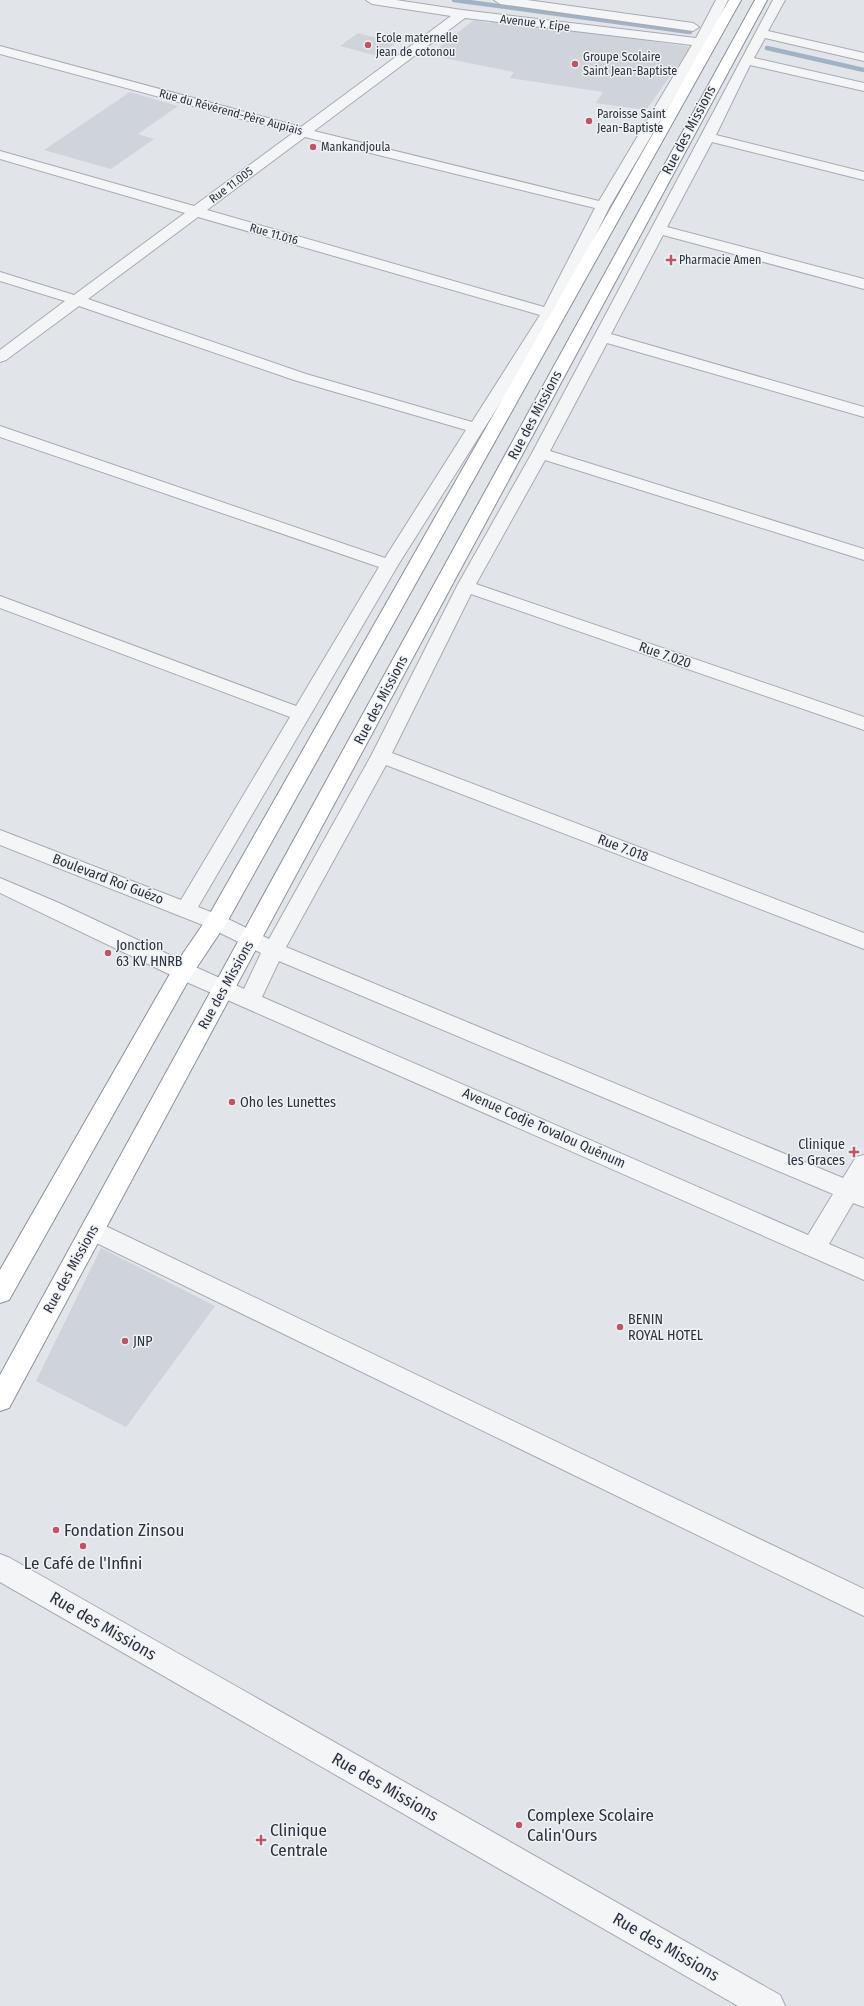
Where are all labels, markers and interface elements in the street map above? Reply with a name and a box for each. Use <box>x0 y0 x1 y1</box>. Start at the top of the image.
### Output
street label: Avenue Y. Eipe <box>499 12 571 34</box>
place label: Ecole maternelle jean de cotonou <box>375 31 458 59</box>
marker: Ecole maternelle jean de cotonou <box>363 40 373 50</box>
place label: Groupe Scolaire Saint Jean-Baptiste <box>583 50 677 78</box>
marker: Groupe Scolaire Saint Jean-Baptiste <box>570 59 580 69</box>
street label: Rue des Missions <box>658 83 720 177</box>
street label: Rue du Révérend-Père Aupiais <box>158 86 304 138</box>
place label: Paroisse Saint Jean-Baptiste <box>597 107 666 135</box>
marker: Paroisse Saint Jean-Baptiste <box>584 116 594 126</box>
place label: Mankandjoula <box>321 140 391 154</box>
marker: Mankandjoula <box>308 142 318 152</box>
street label: Rue 11.005 <box>206 164 256 206</box>
street label: Rue 11.016 <box>248 220 300 248</box>
place label: Pharmacie Amen <box>679 253 761 267</box>
marker: Pharmacie Amen <box>666 255 676 265</box>
street label: Rue des Missions <box>504 368 566 462</box>
street label: Rue 7.020 <box>637 638 693 672</box>
street label: Rue des Missions <box>350 653 412 747</box>
street label: Rue 7.018 <box>595 831 651 865</box>
street label: Boulevard Roi Guézo <box>50 850 166 908</box>
place label: Jonction 63 KV HNRB <box>116 937 183 970</box>
street label: Rue des Missions <box>195 938 257 1032</box>
marker: Jonction 63 KV HNRB <box>103 948 113 958</box>
street label: Avenue Codje Tovalou Quénum <box>460 1084 628 1172</box>
place label: Oho les Lunettes <box>240 1094 336 1111</box>
marker: Oho les Lunettes <box>227 1097 237 1107</box>
place label: Clinique les Graces <box>787 1136 845 1169</box>
marker: Clinique les Graces <box>848 1146 860 1158</box>
street label: Rue des Missions <box>40 1222 102 1316</box>
place label: BENIN ROYAL HOTEL <box>628 1311 703 1344</box>
marker: BENIN ROYAL HOTEL <box>615 1322 625 1332</box>
place label: JNP <box>133 1333 153 1350</box>
marker: JNP <box>120 1336 130 1346</box>
place label: Fondation Zinsou <box>64 1520 184 1541</box>
marker: Fondation Zinsou <box>51 1525 61 1535</box>
marker: Le Café de l'Infini <box>78 1541 88 1551</box>
place label: Le Café de l'Infini <box>24 1553 142 1574</box>
street label: Rue des Missions <box>46 1587 160 1665</box>
street label: Rue des Missions <box>328 1748 442 1826</box>
place label: Complexe Scolaire Calin'Ours <box>527 1805 654 1846</box>
place label: Clinique Centrale <box>270 1820 328 1861</box>
marker: Complexe Scolaire Calin'Ours <box>514 1820 524 1830</box>
marker: Clinique Centrale <box>255 1834 267 1846</box>
street label: Rue des Missions <box>609 1908 723 1986</box>

